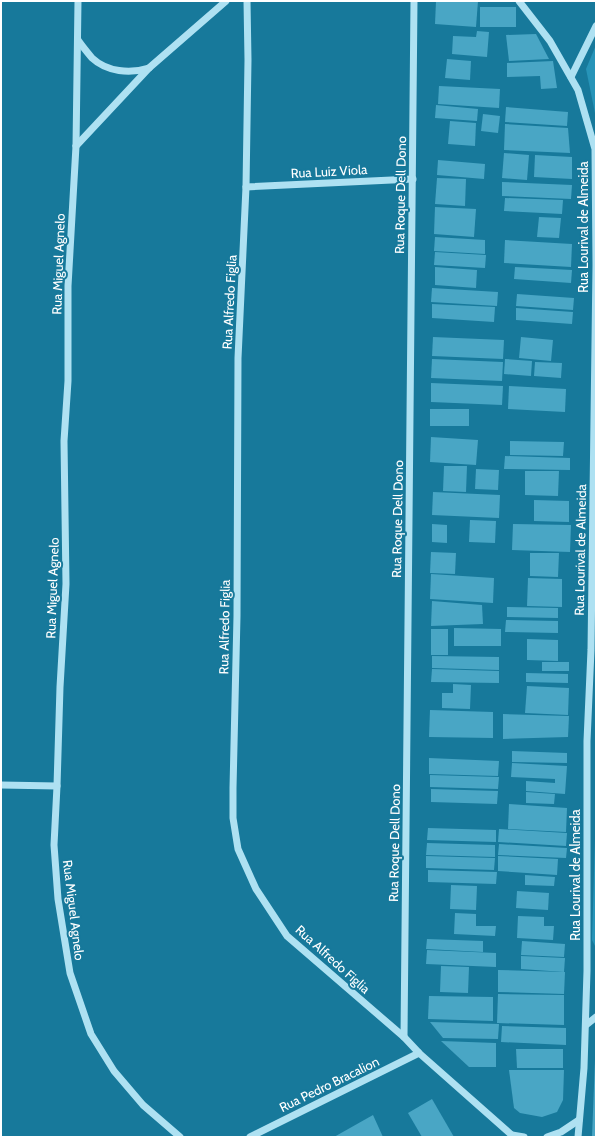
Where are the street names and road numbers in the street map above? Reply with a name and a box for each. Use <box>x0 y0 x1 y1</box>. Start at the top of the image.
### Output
street label: Rua Roque Dell Dono <box>391 136 409 254</box>
street label: Rua Luiz Viola <box>290 161 368 181</box>
street label: Rua Lourival de Almeida <box>575 161 591 293</box>
street label: Rua Miguel Agnelo <box>48 213 68 315</box>
street label: Rua Alfredo Figlia <box>219 253 240 350</box>
street label: Rua Roque Dell Dono <box>388 460 406 578</box>
street label: Rua Lourival de Almeida <box>571 483 589 616</box>
street label: Rua Miguel Agnelo <box>42 537 62 639</box>
street label: Rua Alfredo Figlia <box>215 579 233 675</box>
street label: Rua Roque Dell Dono <box>385 784 403 902</box>
street label: Rua Lourival de Almeida <box>567 809 583 941</box>
street label: Rua Miguel Agnelo <box>60 859 88 961</box>
street label: Rua Alfredo Figlia <box>292 921 374 997</box>
street label: Rua Pedro Bracalion <box>276 1053 382 1115</box>

